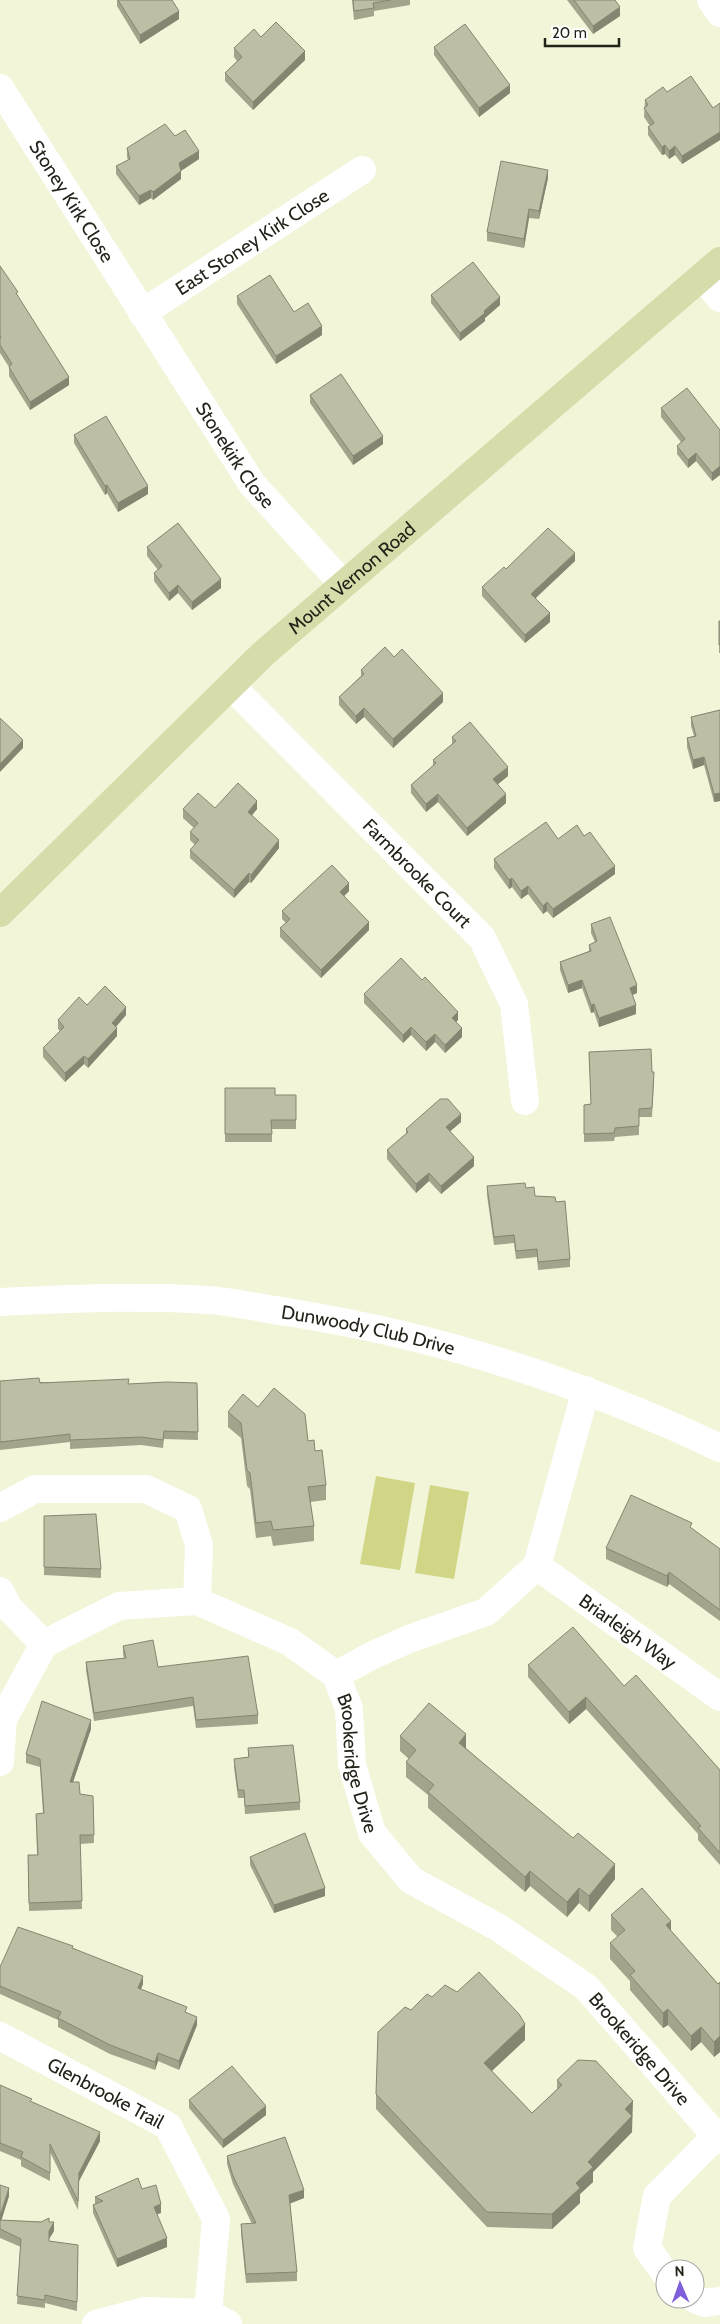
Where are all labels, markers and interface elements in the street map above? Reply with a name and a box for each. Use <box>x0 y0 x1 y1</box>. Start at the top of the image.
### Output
scale bar <box>545 15 619 47</box>
text: 20 m <box>552 24 587 42</box>
street label: Stoney Kirk Close <box>25 136 119 266</box>
street label: East Stoney Kirk Close <box>171 183 333 300</box>
street label: Stonekirk Close <box>191 398 280 513</box>
street label: Mount Vernon Road <box>283 517 420 639</box>
street label: Farmbrooke Court <box>358 814 477 933</box>
street label: Dunwoody Club Drive <box>280 1300 458 1359</box>
street label: Briarleigh Way <box>575 1589 682 1674</box>
street label: Brookeridge Drive <box>333 1690 383 1836</box>
street label: Brookeridge Drive <box>584 1987 695 2110</box>
street label: Glenbrooke Trail <box>44 2052 168 2133</box>
north arrow <box>655 2259 705 2309</box>
text: N <box>674 2262 685 2280</box>

